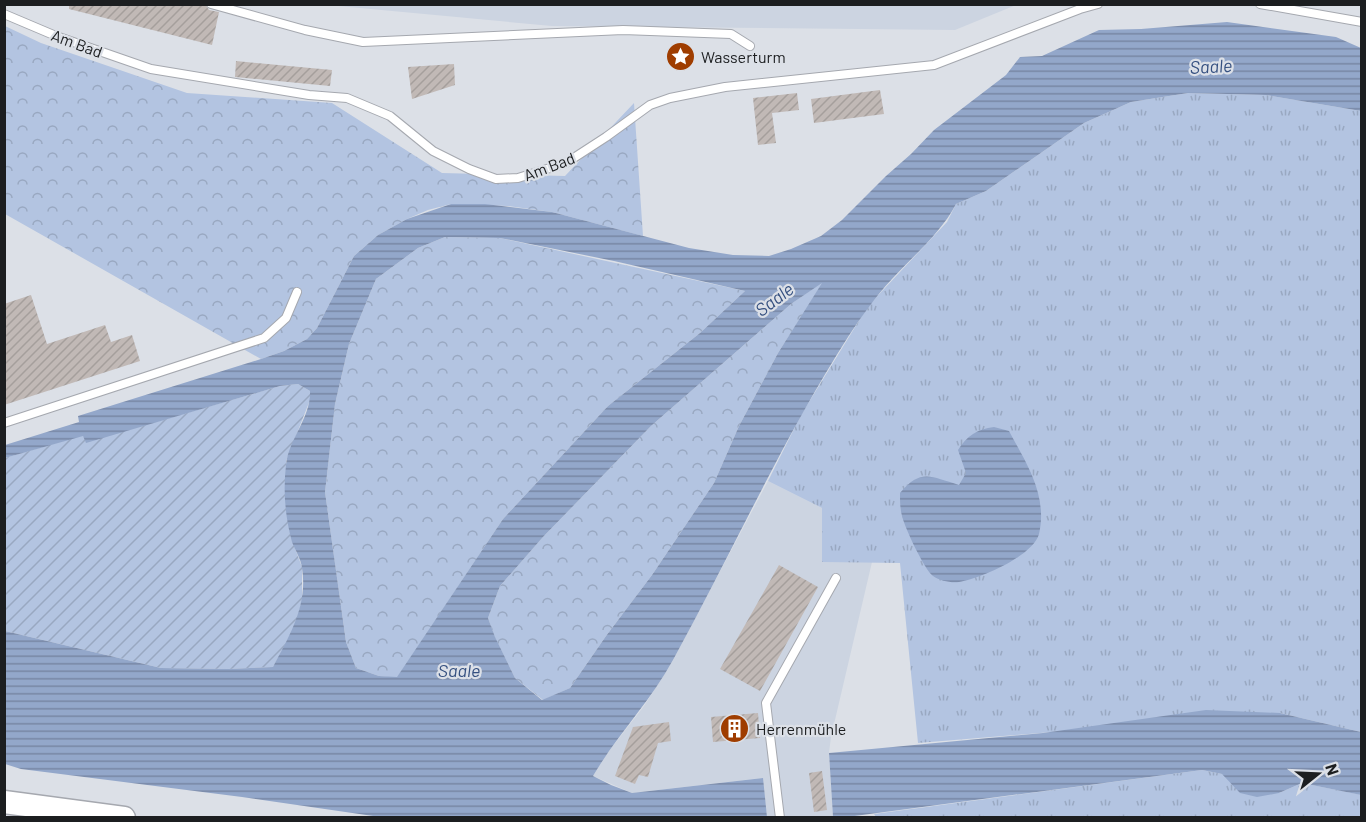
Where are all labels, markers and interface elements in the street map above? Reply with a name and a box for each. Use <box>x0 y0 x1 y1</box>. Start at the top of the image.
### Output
street label: Am Bad <box>49 25 105 61</box>
place icon: Wasserturm <box>664 40 696 72</box>
place label: Wasserturm <box>701 47 786 66</box>
water label: Saale <box>1189 54 1233 78</box>
street label: Am Bad <box>521 148 577 184</box>
water label: Saale <box>750 277 798 321</box>
water label: Saale <box>438 659 480 681</box>
building icon: Herrenmühle <box>719 712 751 744</box>
place label: Herrenmühle <box>756 719 846 738</box>
north arrow <box>1288 744 1348 804</box>
text: N <box>1322 761 1343 777</box>

